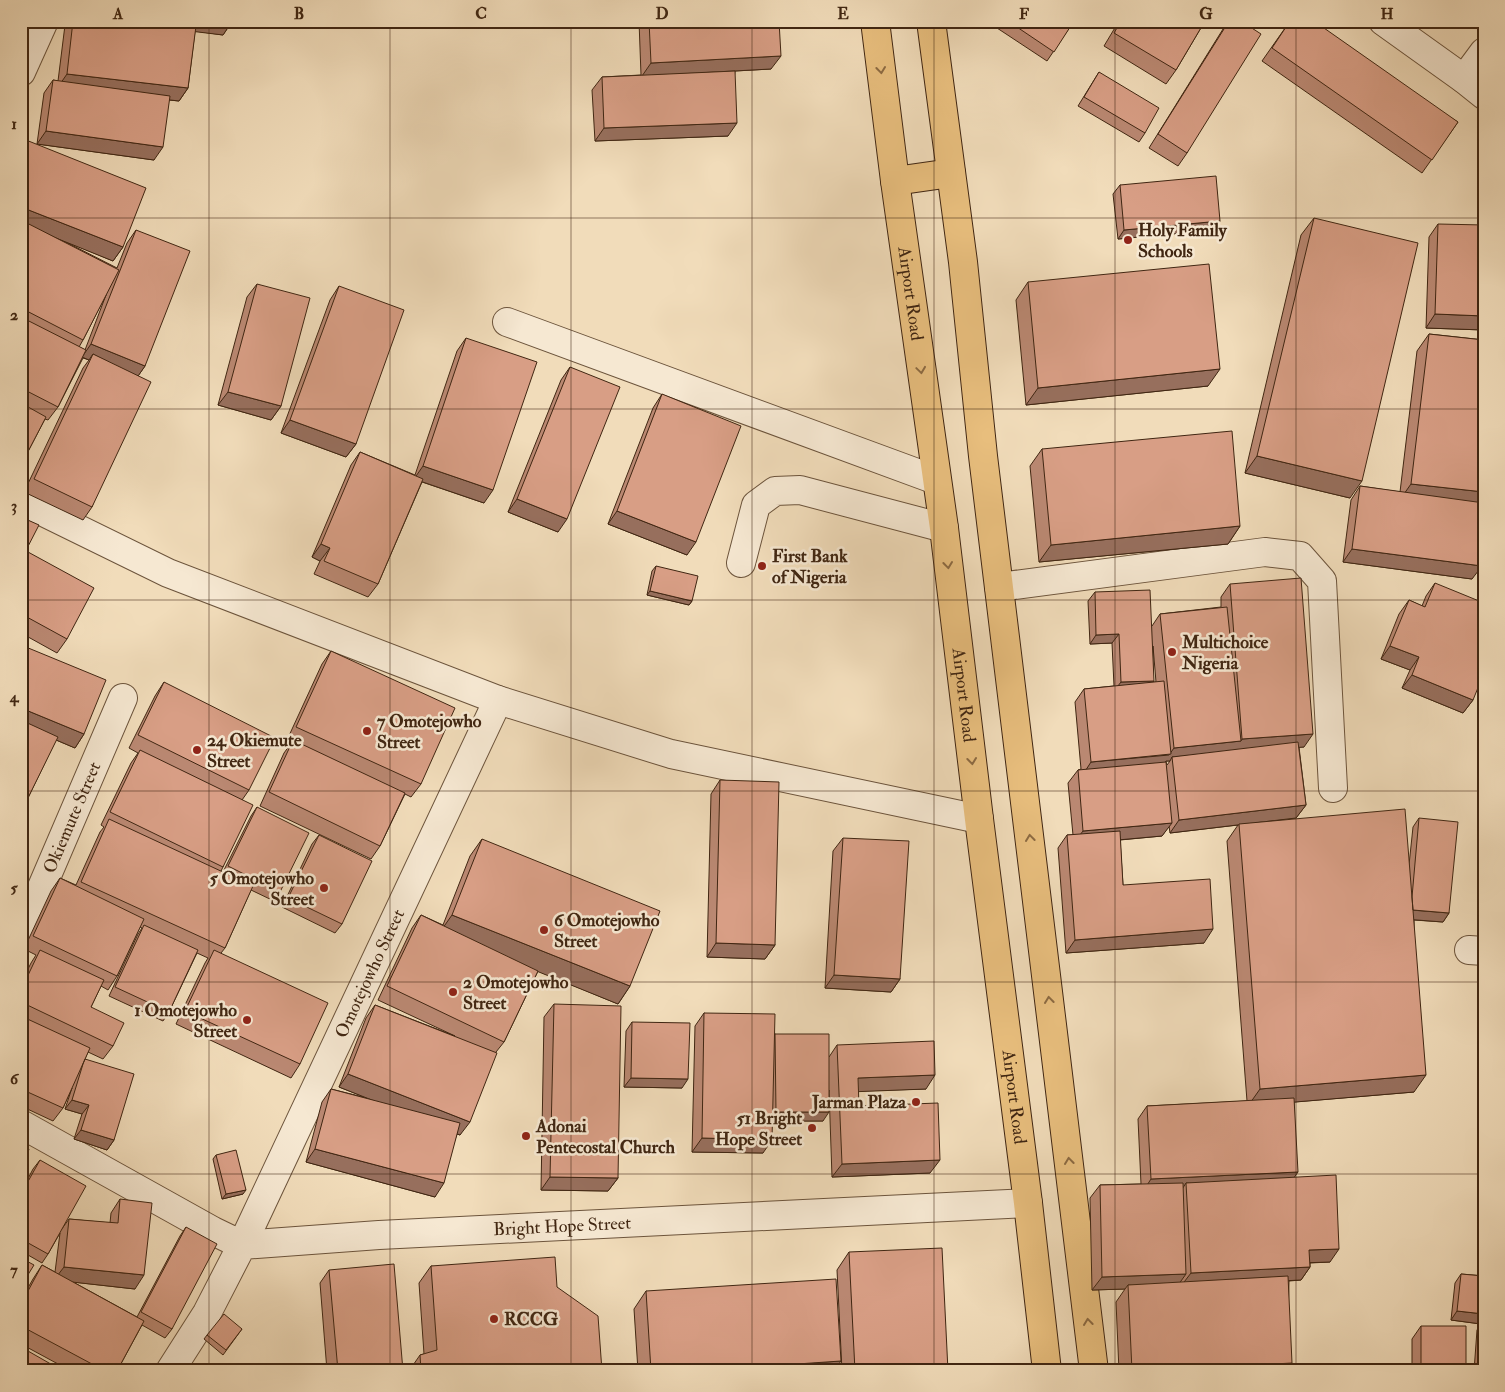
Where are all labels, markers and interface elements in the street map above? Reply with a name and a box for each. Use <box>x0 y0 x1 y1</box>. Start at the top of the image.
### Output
text: A <box>112 4 124 24</box>
text: B <box>294 4 304 24</box>
text: C <box>475 4 487 24</box>
text: D <box>655 4 669 24</box>
text: E <box>837 4 849 24</box>
text: F <box>1019 4 1029 24</box>
text: G <box>1199 4 1213 24</box>
text: H <box>1380 4 1394 24</box>
one-way arrow <box>875 66 886 74</box>
text: 1 <box>11 114 17 134</box>
place label: Holy Family Schools <box>1138 219 1228 263</box>
marker: Holy Family Schools <box>1122 234 1134 246</box>
street label: Airport Road <box>893 244 929 342</box>
text: 2 <box>10 305 18 325</box>
one-way arrow <box>915 366 926 374</box>
text: 3 <box>11 496 17 516</box>
place label: First Bank of Nigeria <box>772 545 848 589</box>
marker: First Bank of Nigeria <box>756 560 768 572</box>
one-way arrow <box>942 561 953 569</box>
place label: Multichoice Nigeria <box>1181 631 1269 675</box>
street label: Airport Road <box>947 646 981 744</box>
marker: Multichoice Nigeria <box>1166 646 1178 658</box>
text: 4 <box>9 687 20 707</box>
place label: 7 Omotejowho Street <box>377 710 482 754</box>
marker: 7 Omotejowho Street <box>361 725 373 737</box>
place label: 24 Okiemute Street <box>207 729 302 773</box>
marker: 24 Okiemute Street <box>191 744 203 756</box>
street label: Okiemute Street <box>38 758 106 877</box>
one-way arrow <box>966 758 977 766</box>
one-way arrow <box>1025 834 1035 843</box>
place label: 5 Omotejowho Street <box>210 867 314 911</box>
text: 5 <box>10 878 18 898</box>
marker: 5 Omotejowho Street <box>318 882 330 894</box>
street label: Omotejowho Street <box>329 905 410 1042</box>
place label: 6 Omotejowho Street <box>554 909 660 953</box>
marker: 6 Omotejowho Street <box>538 924 550 936</box>
place label: 2 Omotejowho Street <box>463 971 569 1015</box>
marker: 2 Omotejowho Street <box>447 986 459 998</box>
one-way arrow <box>1044 995 1055 1003</box>
place label: 1 Omotejowho Street <box>134 999 237 1043</box>
marker: 1 Omotejowho Street <box>241 1014 253 1026</box>
street label: Airport Road <box>997 1048 1032 1146</box>
text: 6 <box>10 1069 20 1089</box>
place label: Jarman Plaza <box>811 1091 907 1114</box>
marker: Jarman Plaza <box>910 1096 922 1108</box>
place label: 51 Bright Hope Street <box>715 1107 802 1151</box>
place label: Adonai Pentecostal Church <box>535 1115 675 1159</box>
marker: 51 Bright Hope Street <box>806 1122 818 1134</box>
marker: Adonai Pentecostal Church <box>520 1130 532 1142</box>
one-way arrow <box>1064 1157 1075 1165</box>
street label: Bright Hope Street <box>493 1211 632 1241</box>
text: 7 <box>10 1260 18 1280</box>
place label: RCCG <box>504 1308 558 1331</box>
marker: RCCG <box>488 1313 500 1325</box>
one-way arrow <box>1083 1318 1094 1326</box>

